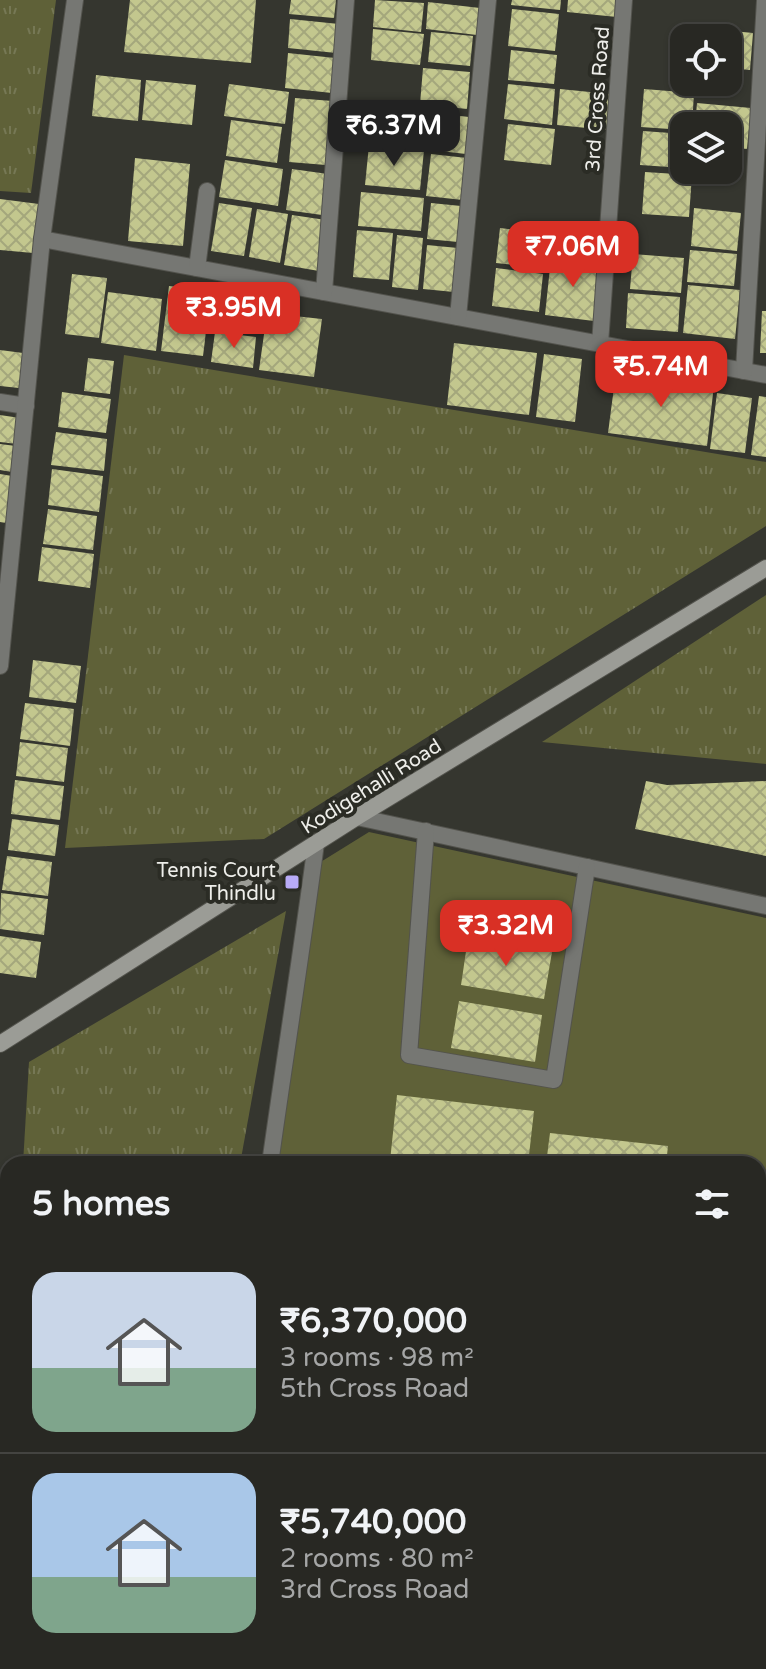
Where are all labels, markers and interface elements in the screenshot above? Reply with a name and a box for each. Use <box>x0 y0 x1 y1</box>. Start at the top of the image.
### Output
map controls <box>670 24 742 184</box>
button: locate <box>670 24 742 96</box>
street label: 3rd Cross Road <box>581 26 615 173</box>
pin: ₹6.37M <box>329 100 459 168</box>
text: ₹6.37M <box>346 110 442 141</box>
button: layers <box>670 112 742 184</box>
pin: ₹7.06M <box>508 221 638 289</box>
text: ₹7.06M <box>526 231 620 262</box>
pin: ₹3.95M <box>169 282 299 350</box>
text: ₹3.95M <box>186 292 282 323</box>
pin: ₹5.74M <box>596 341 726 409</box>
text: ₹5.74M <box>613 351 709 382</box>
street label: Kodigehalli Road <box>297 734 446 840</box>
place label: Tennis Court Thindlu <box>156 859 276 906</box>
marker: Tennis Court Thindlu <box>283 873 301 891</box>
pin: ₹3.32M <box>441 900 571 968</box>
text: ₹3.32M <box>458 910 554 941</box>
icon: filters <box>690 1182 734 1226</box>
text: 5 homes <box>32 1184 170 1225</box>
text: ₹6,370,000 <box>280 1301 467 1342</box>
icon: home <box>96 1304 192 1400</box>
text: 3 rooms · 98 m² <box>280 1342 474 1373</box>
text: 5th Cross Road <box>280 1373 469 1404</box>
text: ₹5,740,000 <box>280 1502 466 1543</box>
icon: home <box>96 1505 192 1601</box>
text: 2 rooms · 80 m² <box>280 1543 474 1574</box>
text: 3rd Cross Road <box>280 1574 469 1605</box>

